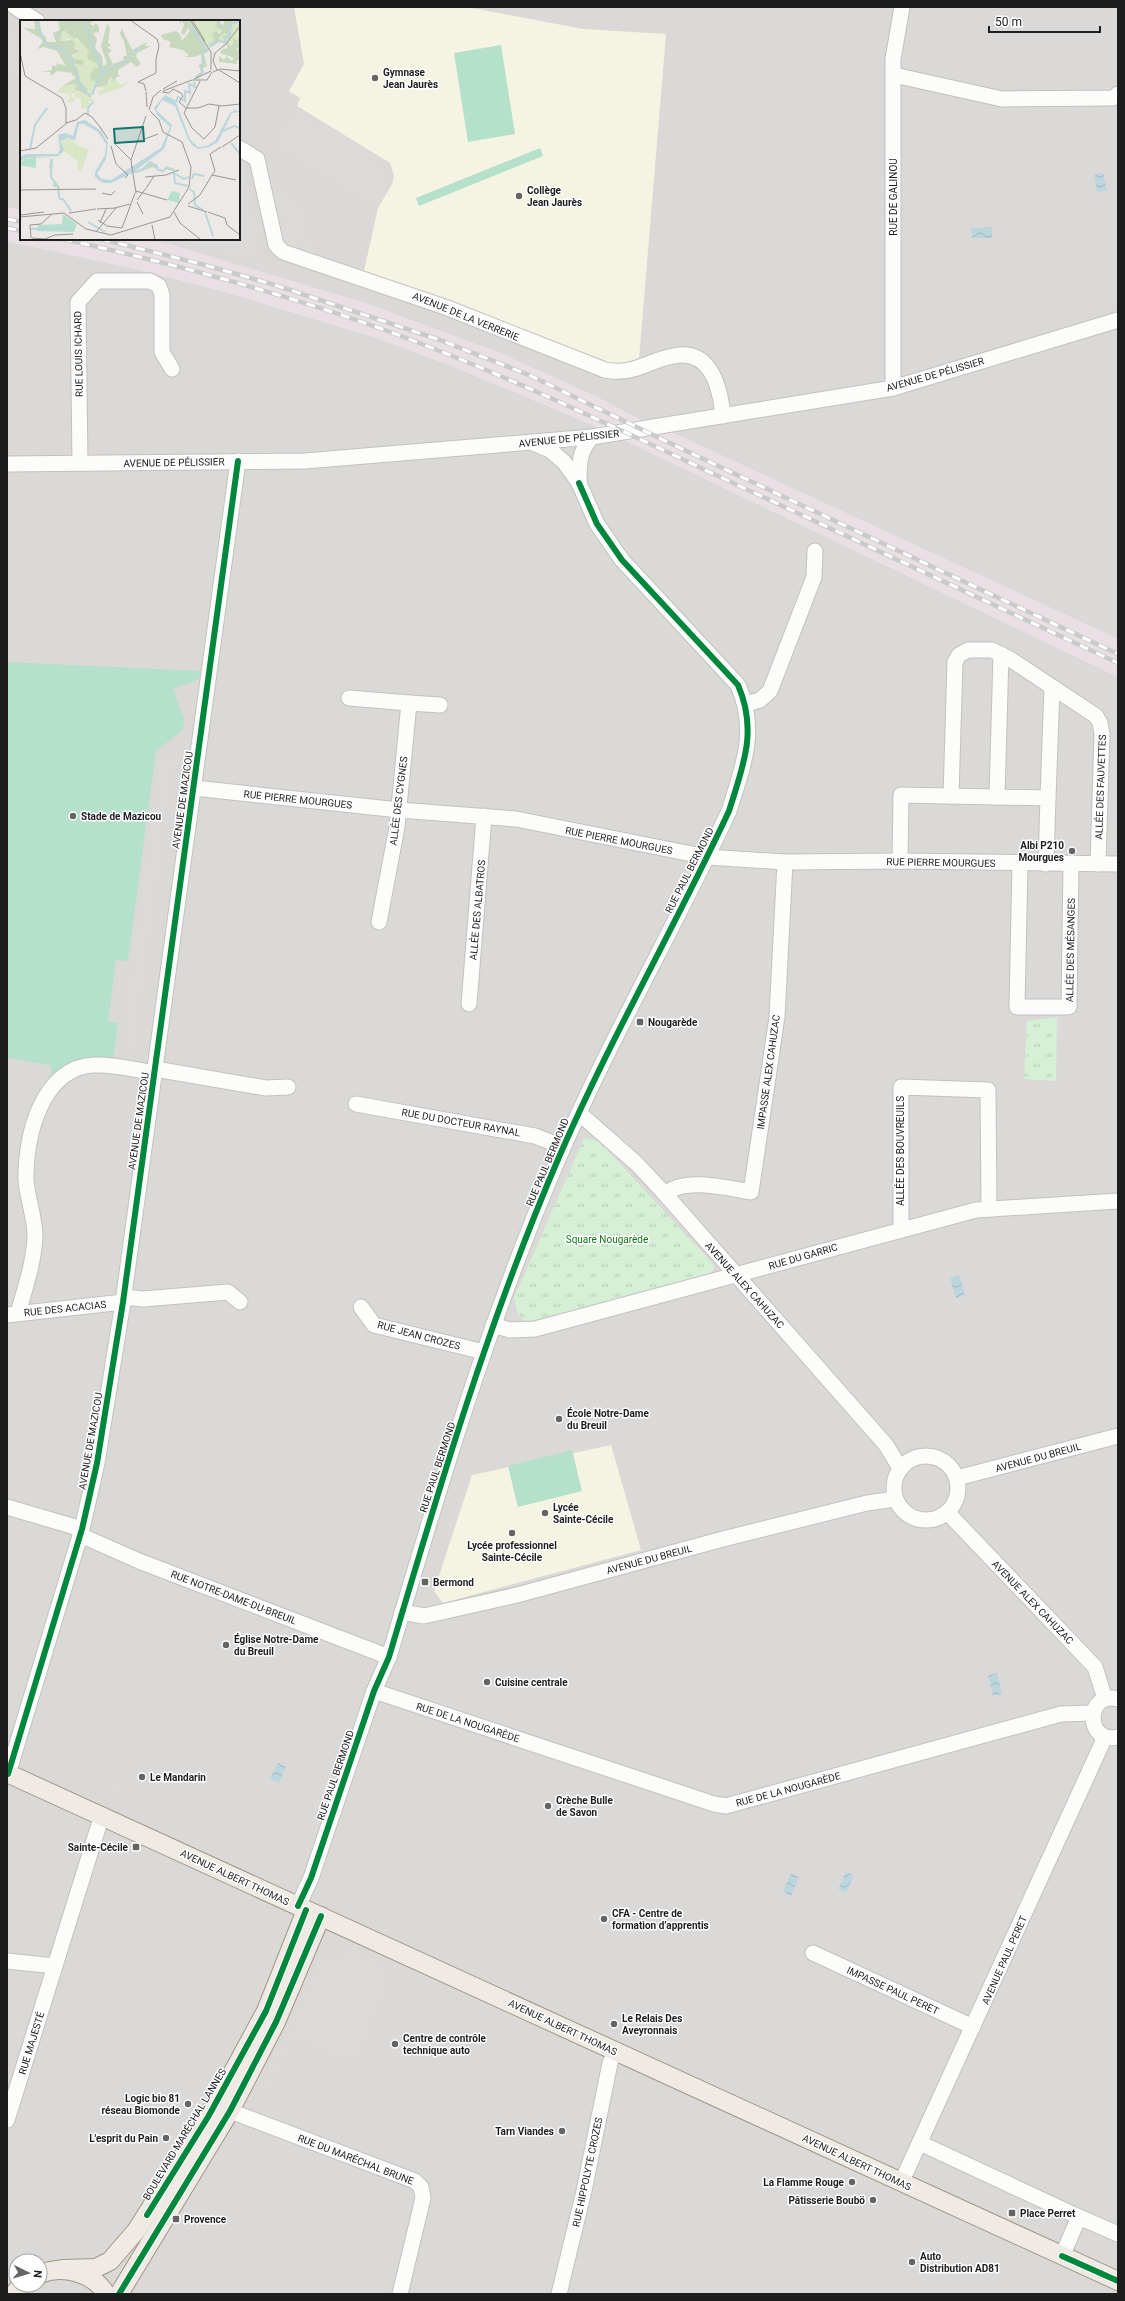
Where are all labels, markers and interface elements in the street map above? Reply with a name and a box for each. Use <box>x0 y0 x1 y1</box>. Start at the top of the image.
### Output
scale bar <box>989 8 1100 34</box>
text: 50 m <box>995 15 1022 29</box>
inset map <box>20 20 240 240</box>
place label: Gymnase Jean Jaurès <box>383 67 438 90</box>
marker: Gymnase Jean Jaurès <box>370 73 380 83</box>
street label: RUE DE GALINOU <box>888 158 899 236</box>
place label: Collège Jean Jaurès <box>527 185 582 208</box>
marker: Collège Jean Jaurès <box>514 191 524 201</box>
street label: AVENUE DE LA VERRERIE <box>411 290 521 343</box>
street label: RUE LOUIS ICHARD <box>72 311 85 397</box>
street label: AVENUE DE PÉLISSIER <box>885 354 985 394</box>
street label: AVENUE DE PÉLISSIER <box>518 427 620 449</box>
street label: AVENUE DE PÉLISSIER <box>123 455 225 469</box>
street label: ALLÉE DES FAUVETTES <box>1092 734 1108 840</box>
street label: AVENUE DE MAZICOU <box>170 750 195 850</box>
street label: ALLÉE DES CYGNES <box>387 756 409 846</box>
street label: RUE PIERRE MOURGUES <box>243 788 353 811</box>
marker: Stade de Mazicou <box>68 811 78 821</box>
place label: Stade de Mazicou <box>81 811 162 822</box>
street label: RUE PIERRE MOURGUES <box>564 825 674 856</box>
street label: RUE PAUL BERMOND <box>663 826 716 915</box>
place label: Albi P210 Mourgues <box>1019 840 1064 863</box>
marker: Albi P210 Mourgues <box>1067 846 1077 856</box>
street label: RUE PIERRE MOURGUES <box>886 856 996 869</box>
street label: ALLÉE DES ALBATROS <box>467 859 487 961</box>
street label: ALLÉE DES MÉSANGES <box>1063 898 1077 1002</box>
street label: IMPASSE ALEX CAHUZAC <box>755 1014 782 1130</box>
marker: Nougarède <box>635 1017 645 1027</box>
place label: Nougarède <box>648 1017 698 1028</box>
street label: AVENUE DE MAZICOU <box>126 1071 151 1171</box>
street label: ALLÉE DES BOUVREUILS <box>894 1096 906 1206</box>
street label: RUE DU DOCTEUR RAYNAL <box>401 1107 522 1138</box>
street label: RUE PAUL BERMOND <box>524 1116 571 1208</box>
park label: Square Nougarède <box>566 1234 648 1245</box>
street label: AVENUE ALEX CAHUZAC <box>703 1240 786 1331</box>
street label: RUE DU GARRIC <box>767 1241 839 1272</box>
street label: RUE DES ACACIAS <box>23 1299 107 1318</box>
street label: RUE JEAN CROZES <box>376 1319 462 1352</box>
street label: AVENUE DE MAZICOU <box>77 1392 104 1491</box>
place label: École Notre-Dame du Breuil <box>567 1407 649 1431</box>
marker: École Notre-Dame du Breuil <box>554 1414 564 1424</box>
street label: RUE PAUL BERMOND <box>418 1420 457 1514</box>
street label: AVENUE DU BREUIL <box>994 1441 1083 1474</box>
place label: Lycée Sainte-Cécile <box>553 1502 614 1525</box>
marker: Lycée Sainte-Cécile <box>540 1508 550 1518</box>
marker: Lycée professionnel Sainte-Cécile <box>507 1528 517 1538</box>
place label: Lycée professionnel Sainte-Cécile <box>467 1540 557 1563</box>
street label: AVENUE DU BREUIL <box>605 1543 694 1576</box>
street label: AVENUE ALEX CAHUZAC <box>990 1558 1076 1647</box>
street label: RUE NOTRE-DAME-DU-BREUIL <box>169 1568 299 1627</box>
marker: Bermond <box>420 1577 430 1587</box>
place label: Bermond <box>433 1577 474 1588</box>
place label: Église Notre-Dame du Breuil <box>234 1633 319 1657</box>
marker: Église Notre-Dame du Breuil <box>221 1640 231 1650</box>
marker: Cuisine centrale <box>482 1677 492 1687</box>
place label: Cuisine centrale <box>495 1677 568 1688</box>
street label: RUE DE LA NOUGARÈDE <box>415 1700 521 1744</box>
street label: RUE PAUL BERMOND <box>315 1729 356 1822</box>
street label: RUE DE LA NOUGARÈDE <box>734 1769 842 1809</box>
marker: Le Mandarin <box>137 1772 147 1782</box>
place label: Le Mandarin <box>150 1772 206 1783</box>
place label: Crèche Bulle de Savon <box>556 1795 613 1818</box>
marker: Crèche Bulle de Savon <box>543 1801 553 1811</box>
place label: Sainte-Cécile <box>68 1842 129 1853</box>
marker: Sainte-Cécile <box>131 1842 141 1852</box>
street label: AVENUE ALBERT THOMAS <box>179 1847 291 1908</box>
place label: CFA - Centre de formation d’apprentis <box>612 1908 709 1931</box>
marker: CFA - Centre de formation d’apprentis <box>599 1914 609 1924</box>
street label: AVENUE PAUL PERET <box>980 1914 1029 2006</box>
street label: IMPASSE PAUL PERET <box>845 1964 940 2017</box>
street label: AVENUE ALBERT THOMAS <box>507 1997 619 2058</box>
street label: RUE MAJESTÉ <box>16 2010 46 2076</box>
place label: Le Relais Des Aveyronnais <box>622 2013 682 2036</box>
marker: Le Relais Des Aveyronnais <box>609 2019 619 2029</box>
place label: Centre de contrôle technique auto <box>403 2033 487 2056</box>
marker: Centre de contrôle technique auto <box>390 2039 400 2049</box>
street label: BOULEVARD MARÉCHAL LANNES <box>140 2066 228 2202</box>
place label: Logic bio 81 réseau Biomonde <box>101 2093 181 2116</box>
marker: Logic bio 81 réseau Biomonde <box>183 2099 193 2109</box>
street label: RUE HIPPOLYTE CROZES <box>571 2116 604 2228</box>
place label: Tarn Viandes <box>495 2126 554 2137</box>
marker: Tarn Viandes <box>557 2126 567 2136</box>
street label: RUE DU MARÉCHAL BRUNE <box>296 2131 416 2187</box>
street label: AVENUE ALBERT THOMAS <box>801 2132 913 2193</box>
place label: L'esprit du Pain <box>89 2133 158 2144</box>
marker: L'esprit du Pain <box>161 2133 171 2143</box>
place label: La Flamme Rouge <box>763 2177 845 2188</box>
marker: La Flamme Rouge <box>847 2177 857 2187</box>
place label: Pâtisserie Boubö <box>788 2195 865 2206</box>
marker: Pâtisserie Boubö <box>868 2195 878 2205</box>
marker: Place Perret <box>1007 2208 1017 2218</box>
place label: Place Perret <box>1020 2208 1076 2219</box>
marker: Provence <box>171 2214 181 2224</box>
place label: Provence <box>184 2214 227 2225</box>
place label: Auto Distribution AD81 <box>920 2251 1000 2274</box>
north arrow <box>8 2253 48 2293</box>
marker: Auto Distribution AD81 <box>907 2257 917 2267</box>
text: N <box>31 2269 44 2278</box>

